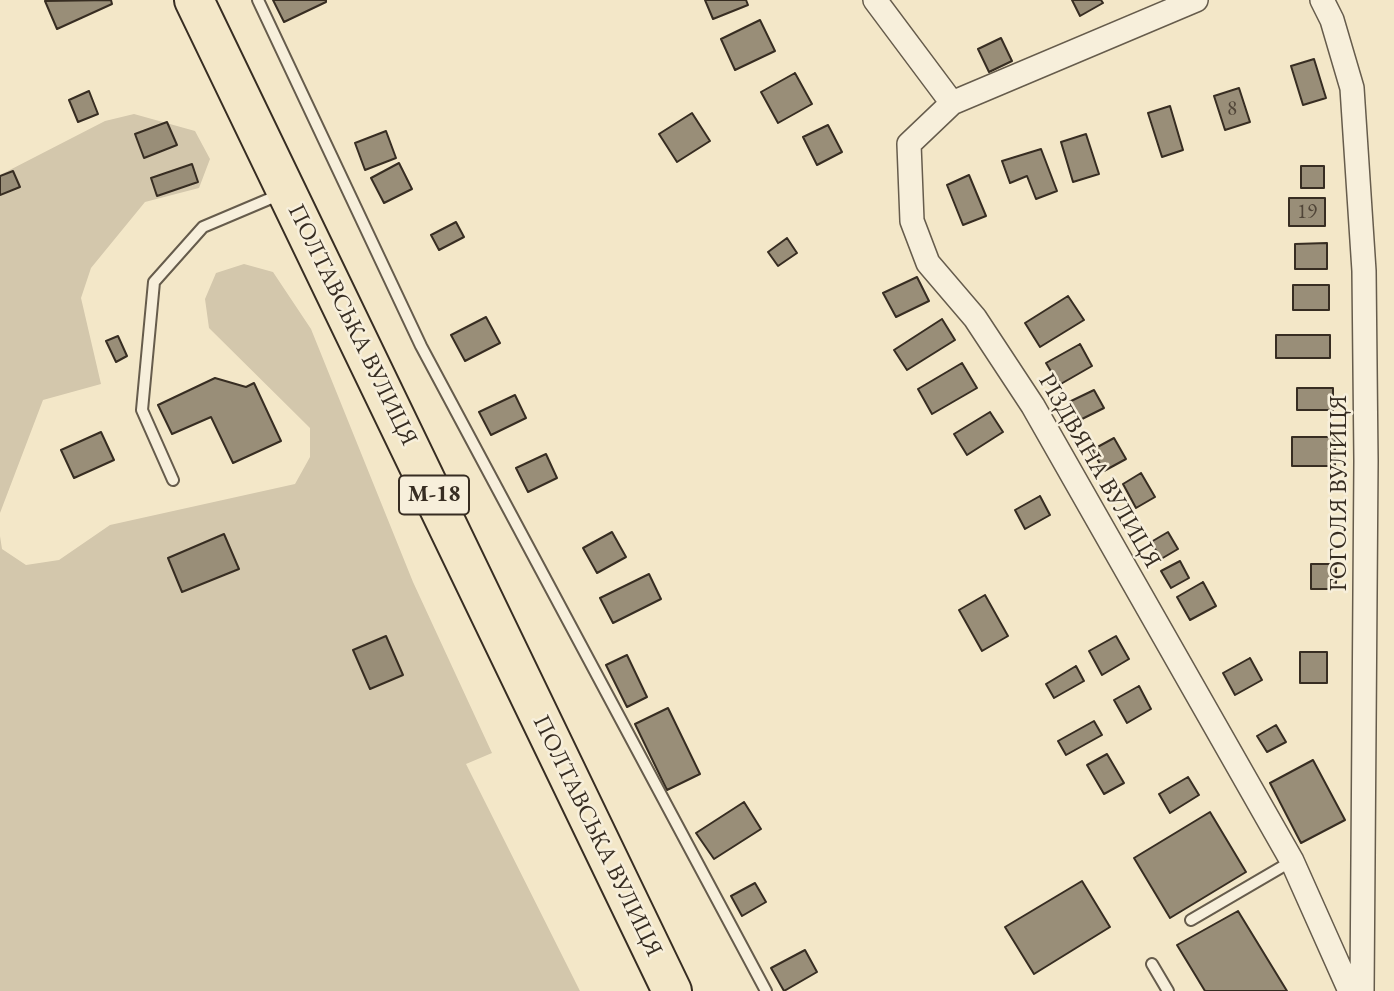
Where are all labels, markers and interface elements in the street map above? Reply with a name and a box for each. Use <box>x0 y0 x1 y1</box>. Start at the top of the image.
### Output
house number: 8 <box>1227 96 1237 122</box>
street label: ПОЛТАВСЬКА ВУЛИЦЯ <box>281 199 423 451</box>
house number: 19 <box>1297 199 1317 225</box>
street label: РІЗДВЯНА ВУЛИЦЯ <box>1032 369 1166 573</box>
street label: ГОГОЛЯ ВУЛИЦЯ <box>1325 395 1353 591</box>
road number: М-18 <box>399 475 469 514</box>
street label: ПОЛТАВСЬКА ВУЛИЦЯ <box>526 710 668 962</box>

